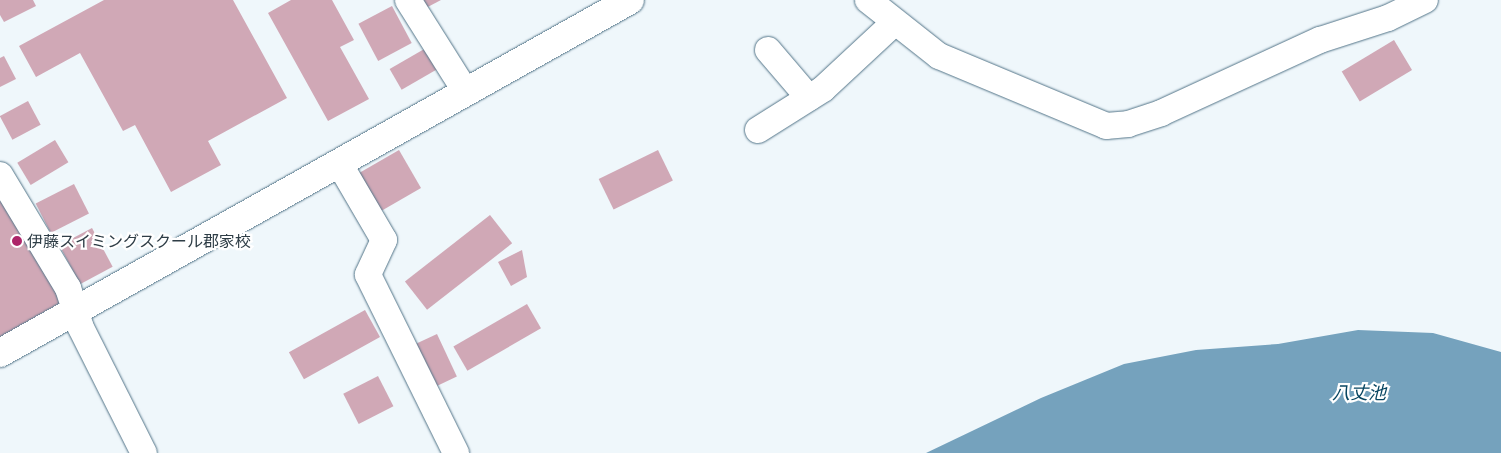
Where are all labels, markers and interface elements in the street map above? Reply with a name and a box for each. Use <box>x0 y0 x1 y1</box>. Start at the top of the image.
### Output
place label: 伊藤スイミングスクール郡家校 <box>27 231 251 251</box>
marker: 伊藤スイミングスクール郡家校 <box>11 235 23 247</box>
water label: 八丈池 <box>1332 381 1386 403</box>

